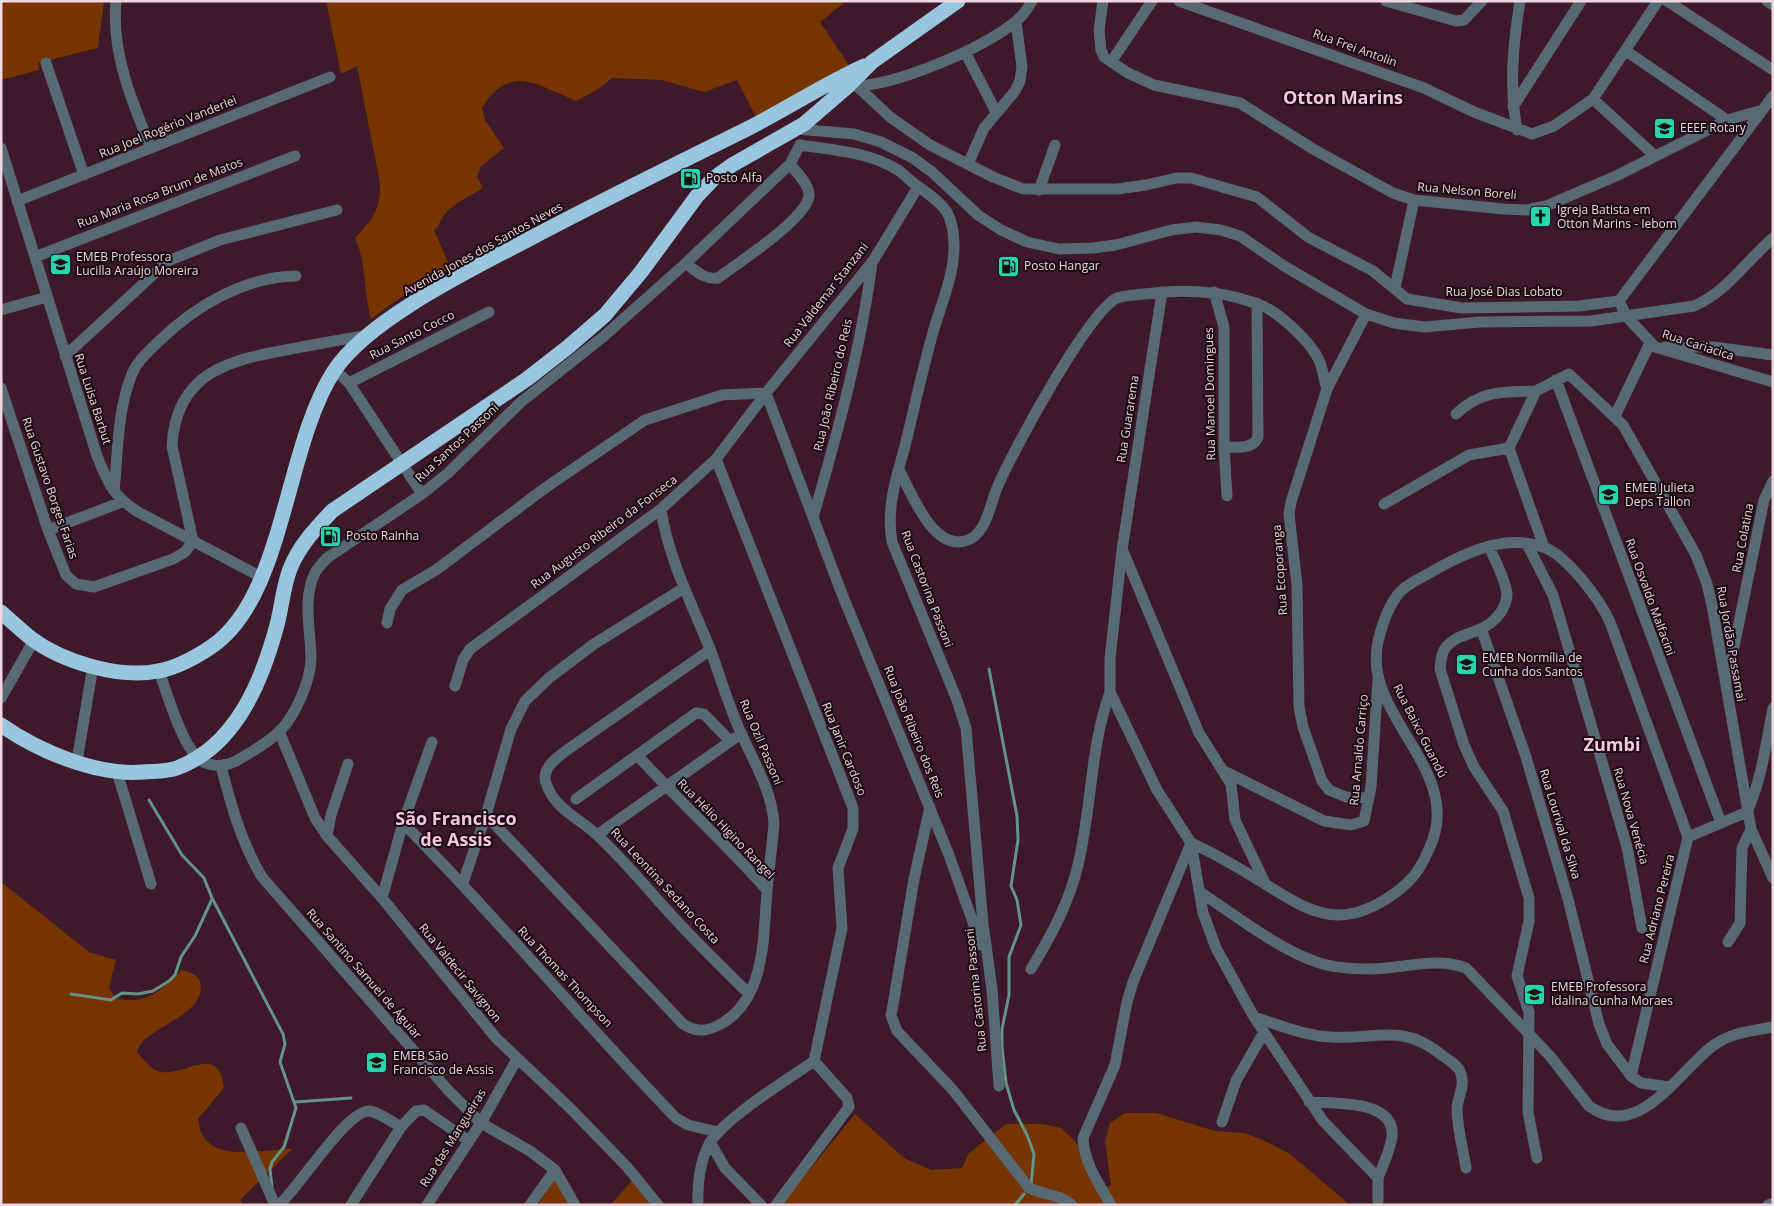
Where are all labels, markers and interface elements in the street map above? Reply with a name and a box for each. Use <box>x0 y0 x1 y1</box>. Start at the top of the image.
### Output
street label: Rua Frei Antolin <box>1311 24 1400 71</box>
district label: Otton Marins <box>1283 85 1403 109</box>
street label: Rua Joel Rogério Vanderlei <box>96 91 239 162</box>
school or university icon: EEEF Rotary <box>1652 116 1676 140</box>
place label: EEEF Rotary <box>1680 119 1747 136</box>
street label: Rua Maria Rosa Brum de Matos <box>75 153 245 232</box>
fuel station icon: Posto Alfa <box>678 166 702 190</box>
place label: Posto Alfa <box>706 169 762 186</box>
street label: Rua Nelson Boreli <box>1417 178 1517 203</box>
street label: Avenida Jones dos Santos Neves <box>400 197 566 300</box>
place label: Igreja Batista em Otton Marins - Iebom <box>1557 201 1677 232</box>
church icon: Igreja Batista em Otton Marins - Iebom <box>1529 205 1553 229</box>
street label: Rua Valdemar Stanzani <box>779 239 872 351</box>
place label: EMEB Professora Lucilla Araújo Moreira <box>76 248 198 279</box>
school or university icon: EMEB Professora Lucilla Araújo Moreira <box>48 252 72 276</box>
fuel station icon: Posto Hangar <box>996 254 1020 278</box>
place label: Posto Hangar <box>1024 257 1100 274</box>
street label: Rua José Dias Lobato <box>1446 283 1562 300</box>
street label: Rua Santo Cocco <box>366 306 457 363</box>
street label: Rua João Ribeiro do Reis <box>809 317 856 453</box>
street label: Rua Cariacica <box>1660 325 1736 364</box>
street label: Rua Manoel Domingues <box>1200 327 1219 461</box>
street label: Rua Luisa Barbut <box>71 351 116 447</box>
street label: Rua Guararema <box>1112 374 1143 464</box>
street label: Rua Santos Passoni <box>411 399 502 486</box>
street label: Rua Gustavo Borges Farias <box>18 415 83 561</box>
street label: Rua Augusto Ribeiro da Fonseca <box>527 471 680 592</box>
place label: EMEB Julieta Deps Tallon <box>1625 479 1694 510</box>
school or university icon: EMEB Julieta Deps Tallon <box>1597 483 1621 507</box>
street label: Rua Colatina <box>1727 502 1758 574</box>
fuel station icon: Posto Rainha <box>318 524 342 548</box>
street label: Rua Ecoporanga <box>1268 524 1291 616</box>
place label: Posto Rainha <box>346 527 419 544</box>
street label: Rua Castorina Passoni <box>897 528 958 650</box>
street label: Rua Osvaldo Malfacini <box>1621 536 1680 658</box>
street label: Rua Jordão Passamai <box>1713 585 1750 703</box>
place label: EMEB Normília de Cunha dos Santos <box>1482 649 1583 680</box>
school or university icon: EMEB Normília de Cunha dos Santos <box>1454 653 1478 677</box>
street label: Rua João Ribeiro dos Reis <box>880 663 949 801</box>
street label: Rua Baixo Guandú <box>1389 681 1451 781</box>
street label: Rua Arnaldo Carriço <box>1345 694 1372 806</box>
street label: Rua Ozil Passoni <box>736 696 787 787</box>
street label: Rua Janir Cardoso <box>818 700 871 798</box>
district label: Zumbi <box>1584 732 1640 756</box>
street label: Rua Nova Venécia <box>1610 765 1653 866</box>
street label: Rua Lourival da Silva <box>1536 767 1585 881</box>
street label: Rua Hélio Higino Rangel <box>674 775 779 883</box>
district label: São Francisco de Assis <box>395 806 517 851</box>
street label: Rua Leontina Sedano Costa <box>607 824 724 947</box>
street label: Rua Adriano Pereira <box>1635 852 1678 965</box>
street label: Rua Santino Samuel de Águiar <box>303 905 426 1043</box>
street label: Rua Valdecir Savignon <box>415 920 506 1026</box>
street label: Rua Thomas Thompson <box>514 922 617 1031</box>
street label: Rua Castorina Passoni <box>961 927 990 1053</box>
place label: EMEB Professora Idalina Cunha Moraes <box>1551 978 1673 1009</box>
school or university icon: EMEB Professora Idalina Cunha Moraes <box>1523 982 1547 1006</box>
place label: EMEB São Francisco de Assis <box>393 1047 494 1078</box>
school or university icon: EMEB São Francisco de Assis <box>365 1051 389 1075</box>
street label: Rua das Mangueiras <box>415 1085 490 1190</box>

